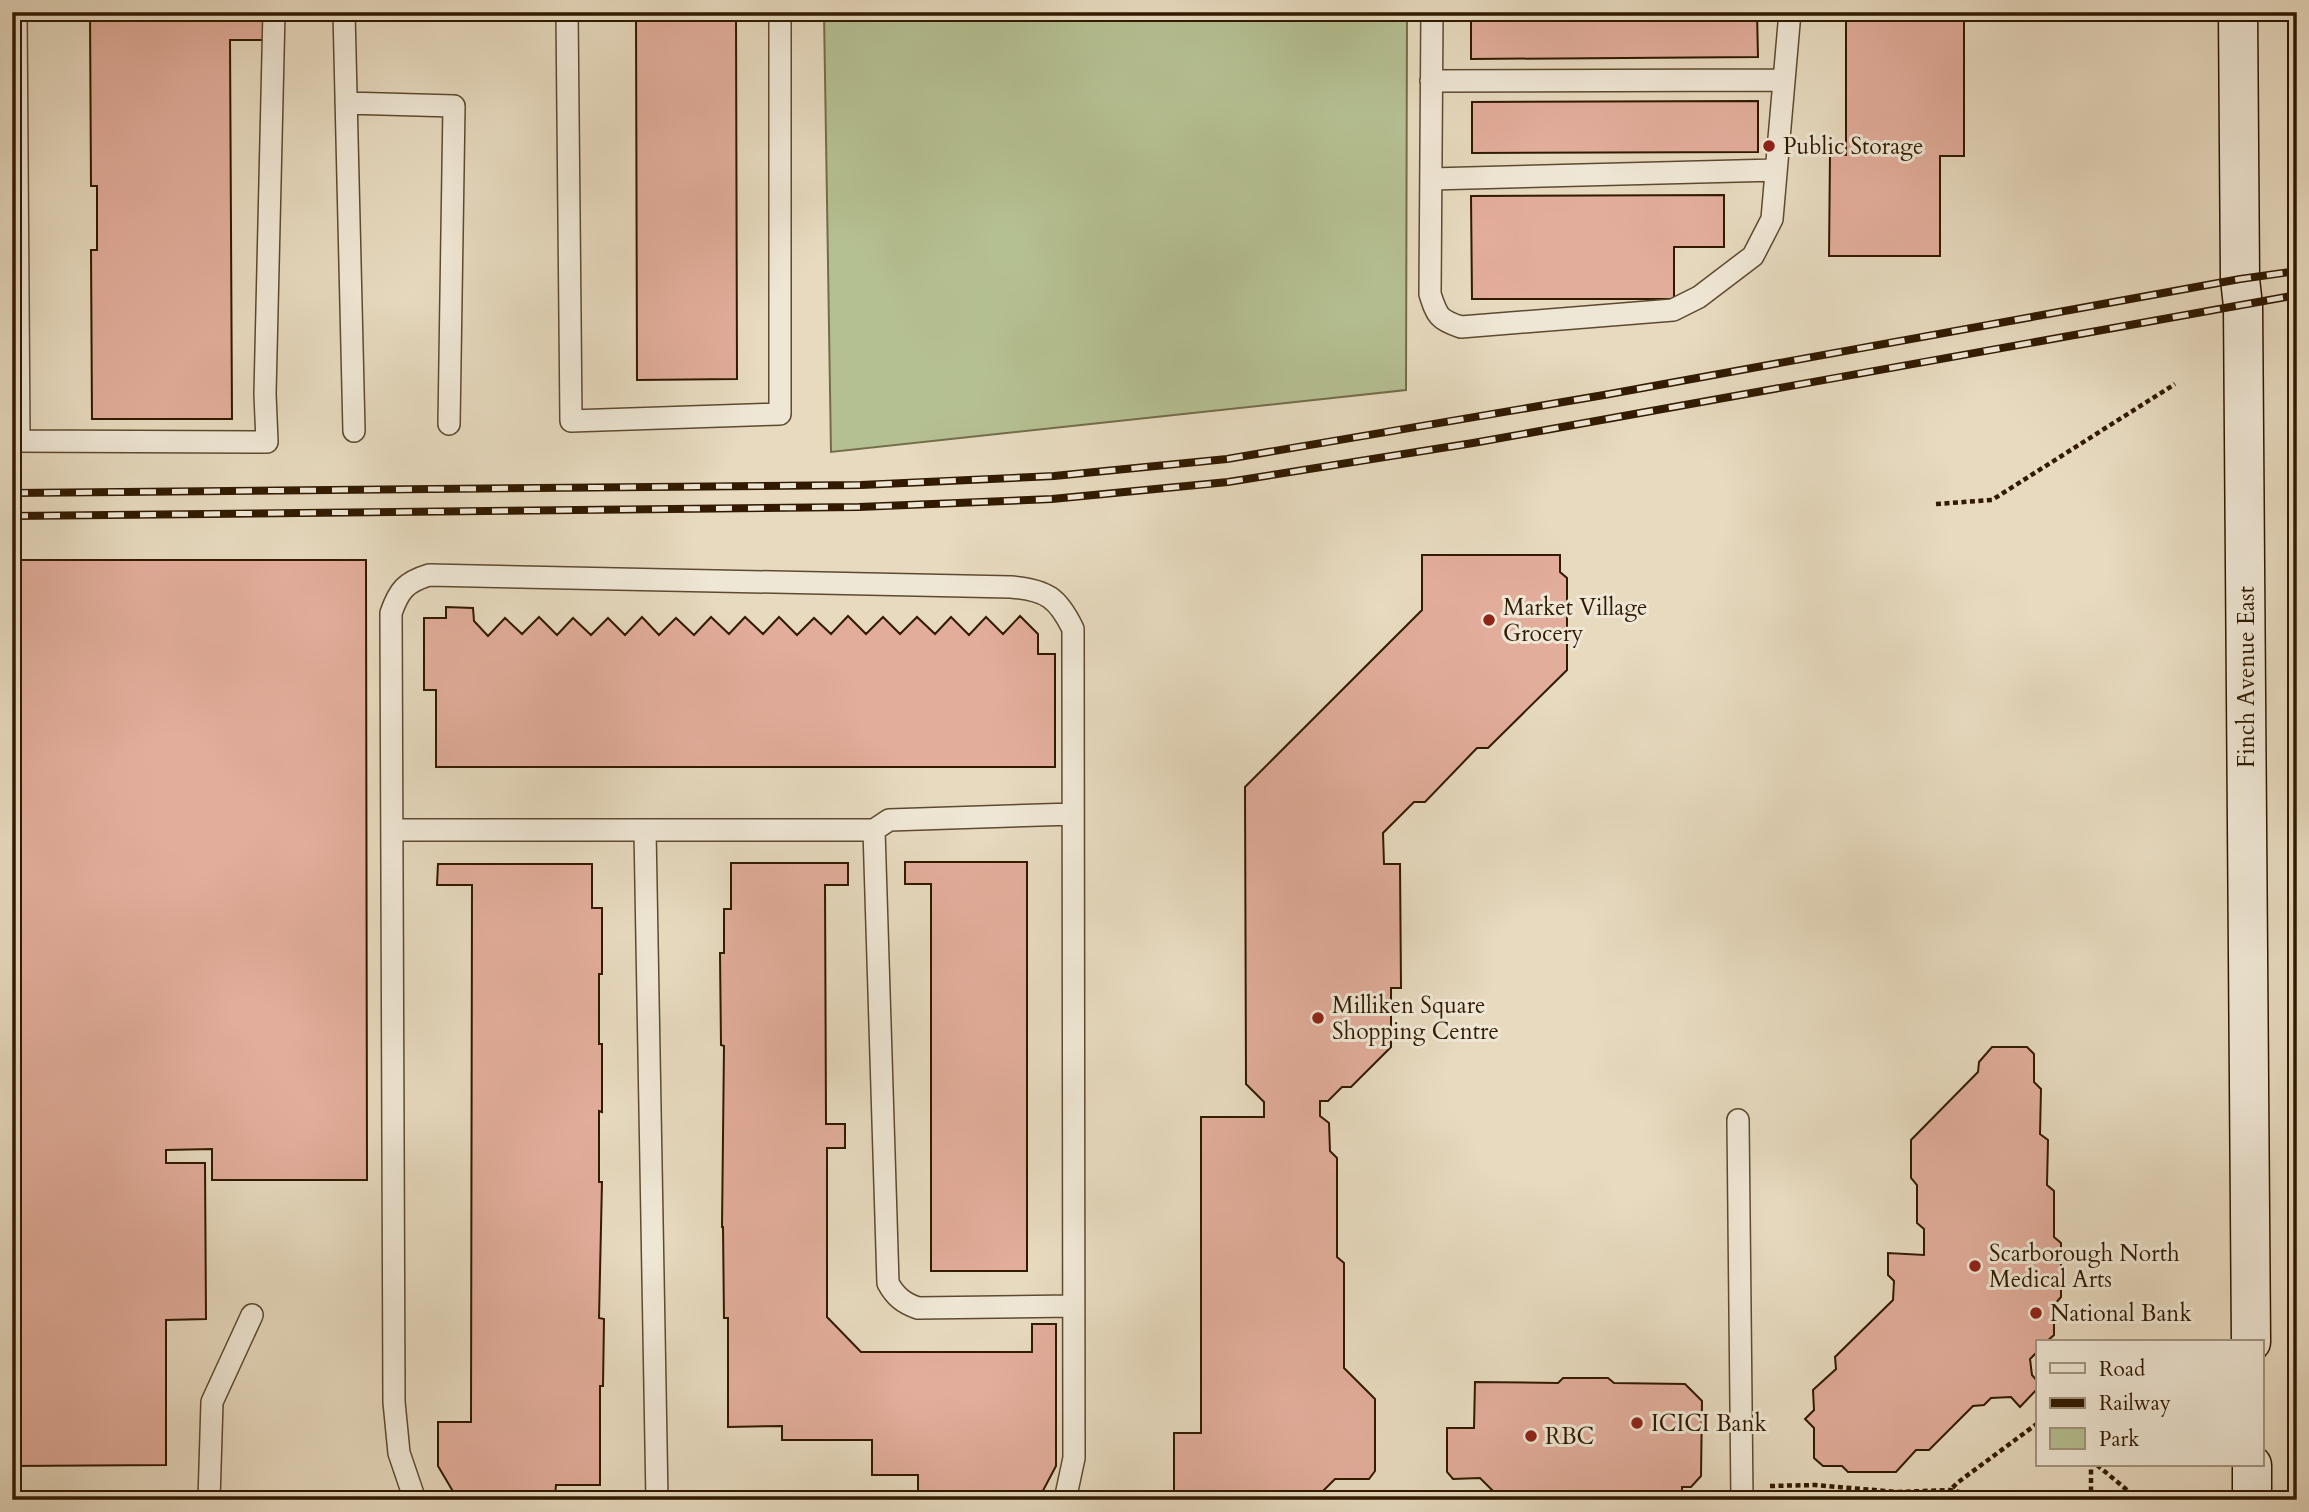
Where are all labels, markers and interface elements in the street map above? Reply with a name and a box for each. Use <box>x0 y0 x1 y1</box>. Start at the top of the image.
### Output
place label: Public Storage <box>1783 131 1923 162</box>
marker: Public Storage <box>1761 138 1777 154</box>
street label: Finch Avenue East <box>2231 586 2262 768</box>
place label: Market Village Grocery <box>1503 592 1648 649</box>
marker: Market Village Grocery <box>1481 612 1497 628</box>
place label: Milliken Square Shopping Centre <box>1332 990 1499 1047</box>
marker: Milliken Square Shopping Centre <box>1310 1010 1326 1026</box>
place label: Scarborough North Medical Arts <box>1989 1238 2180 1295</box>
marker: Scarborough North Medical Arts <box>1967 1258 1983 1274</box>
place label: National Bank <box>2050 1298 2192 1329</box>
marker: National Bank <box>2028 1305 2044 1321</box>
legend <box>2036 1340 2264 1466</box>
text: Road <box>2099 1355 2145 1384</box>
text: Railway <box>2099 1389 2171 1418</box>
place label: ICICI Bank <box>1651 1408 1768 1439</box>
marker: ICICI Bank <box>1629 1415 1645 1431</box>
place label: RBC <box>1545 1421 1594 1452</box>
text: Park <box>2099 1425 2140 1454</box>
marker: RBC <box>1523 1428 1539 1444</box>

